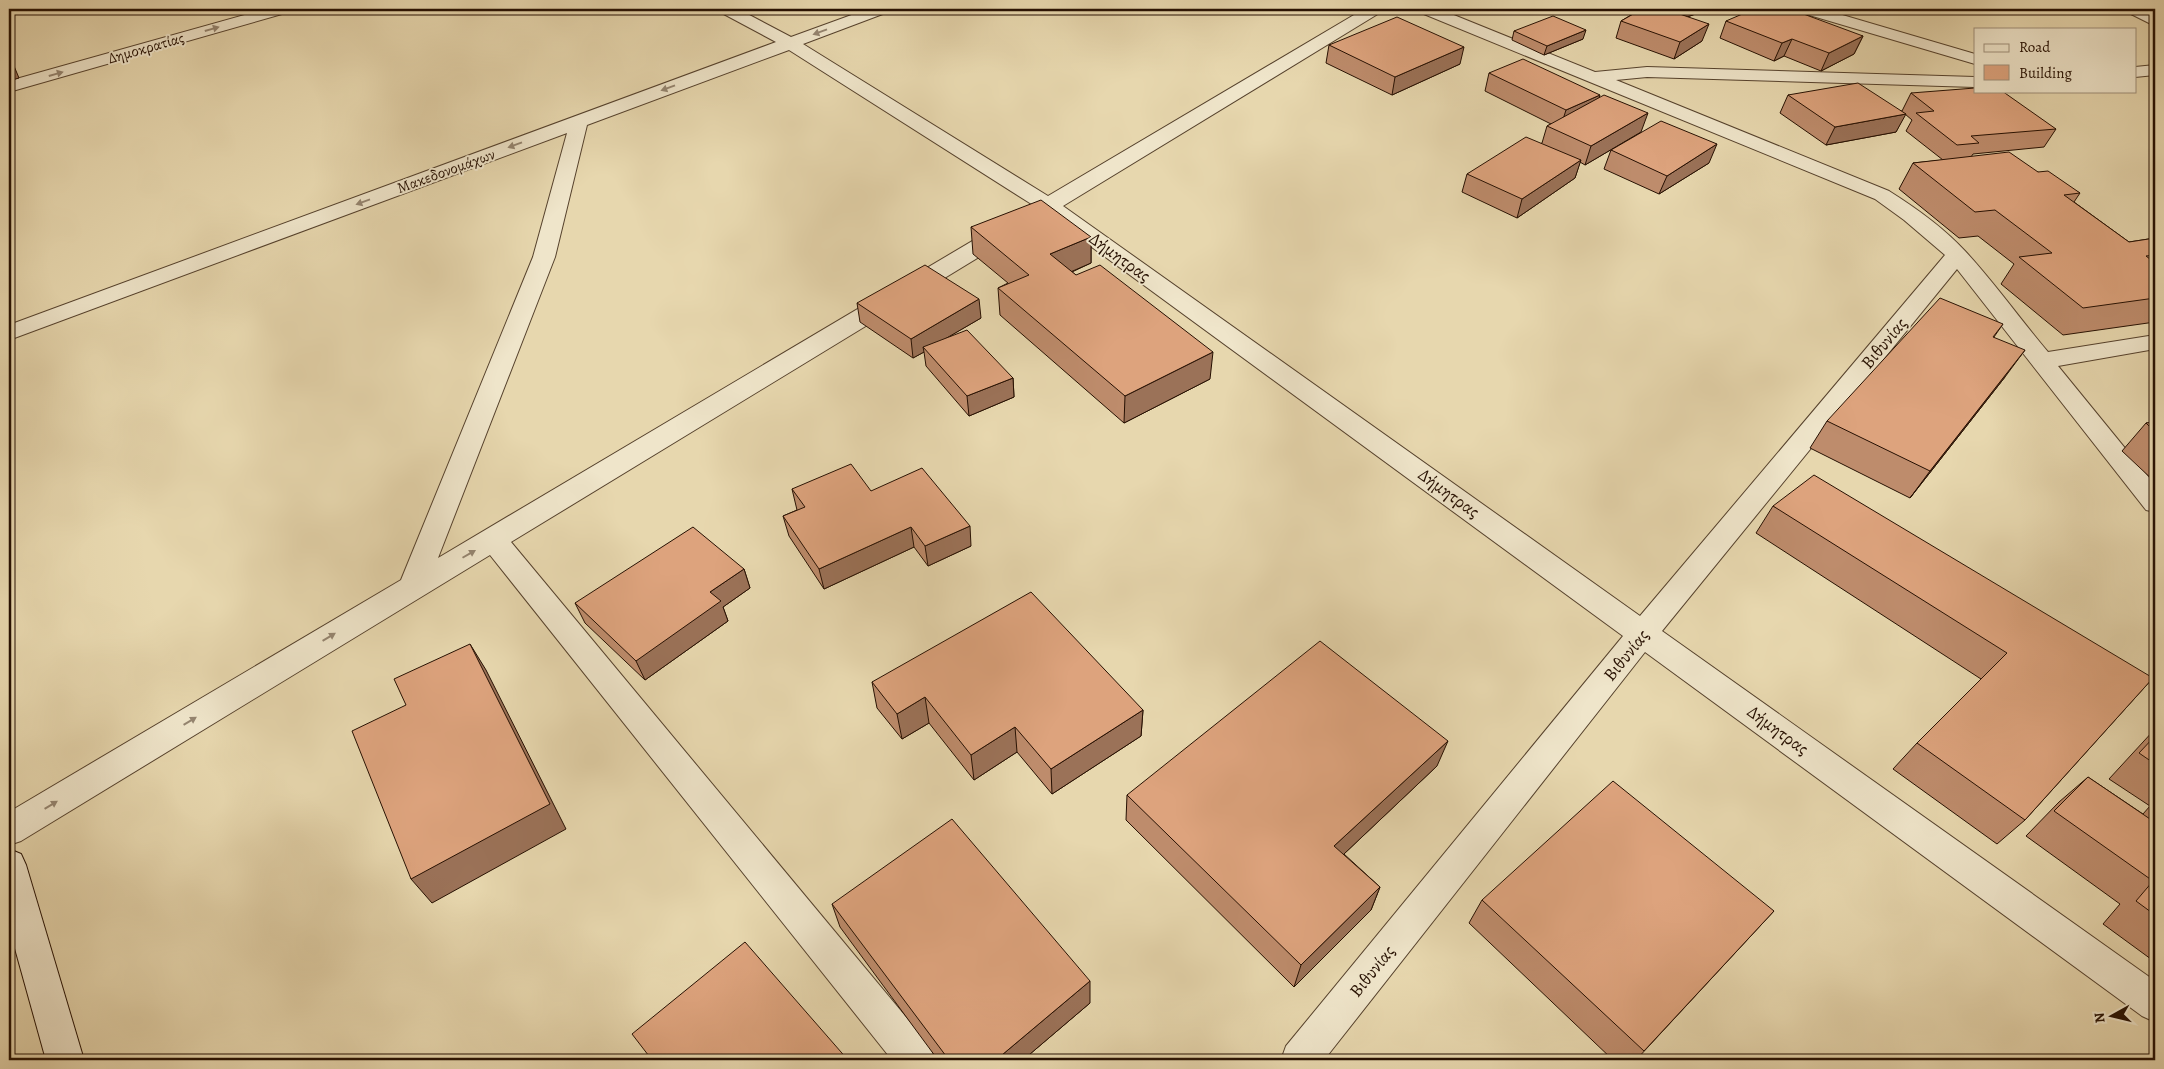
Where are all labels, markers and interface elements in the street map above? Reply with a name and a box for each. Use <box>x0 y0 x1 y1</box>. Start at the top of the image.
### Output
one-way arrow <box>204 25 219 33</box>
street label: Δημοκρατίας <box>106 28 186 68</box>
one-way arrow <box>812 28 827 36</box>
legend <box>1974 28 2136 92</box>
text: Road <box>2019 37 2051 57</box>
text: Building <box>2019 63 2072 83</box>
one-way arrow <box>48 69 63 77</box>
one-way arrow <box>660 84 675 92</box>
one-way arrow <box>508 142 523 149</box>
street label: Μακεδονομάχων <box>394 144 498 198</box>
one-way arrow <box>355 198 370 206</box>
street label: Δήμητρας <box>1084 227 1156 287</box>
street label: Βιθυνίας <box>1855 312 1913 374</box>
street label: Δήμητρας <box>1413 463 1485 523</box>
one-way arrow <box>462 550 475 559</box>
street label: Βιθυνίας <box>1598 624 1654 686</box>
one-way arrow <box>323 633 336 642</box>
street label: Δήμητρας <box>1742 700 1814 760</box>
one-way arrow <box>183 716 196 725</box>
one-way arrow <box>44 800 57 809</box>
street label: Βιθυνίας <box>1344 940 1400 1002</box>
north arrow <box>2086 992 2136 1042</box>
text: N <box>2090 1011 2110 1024</box>

